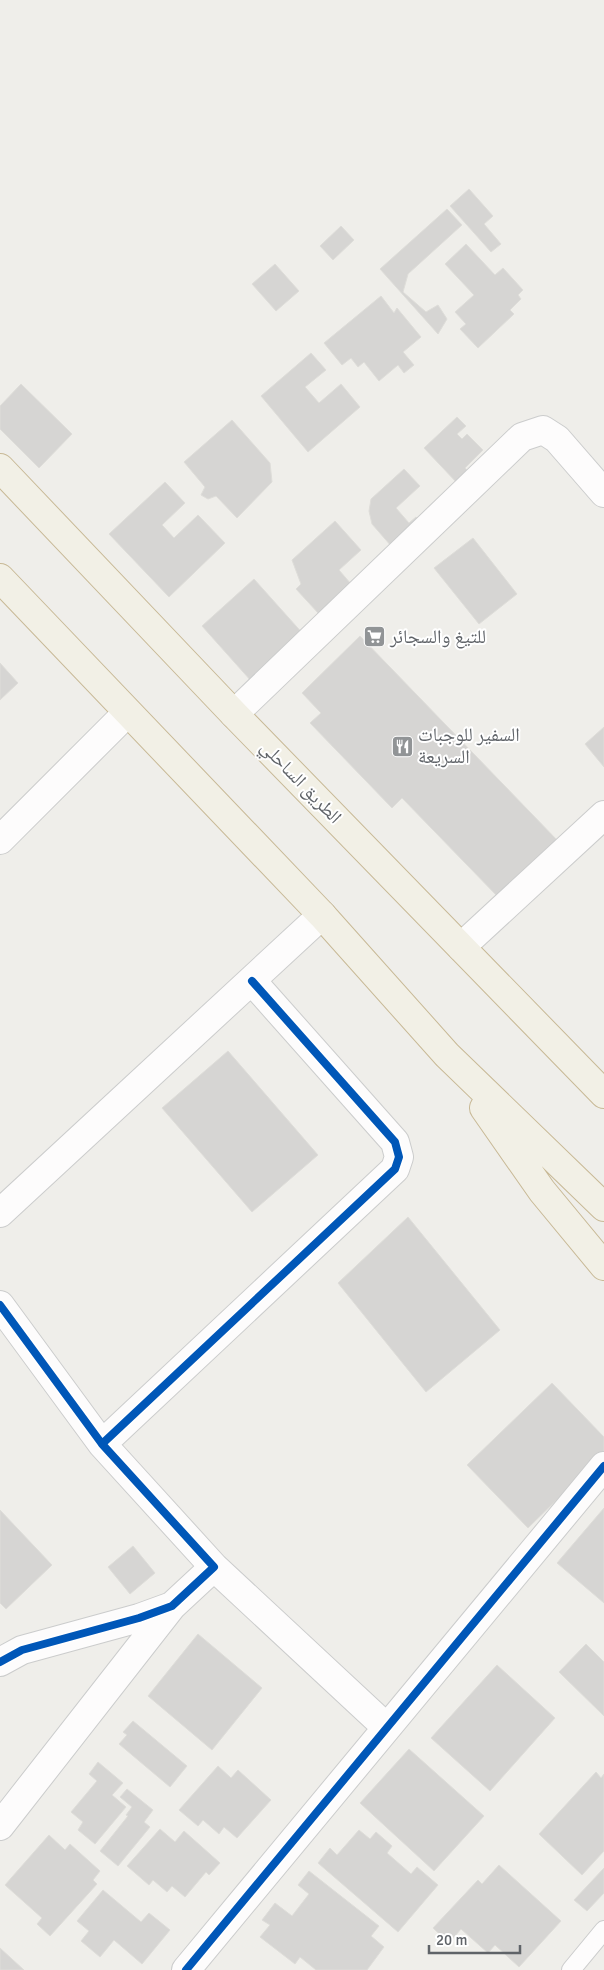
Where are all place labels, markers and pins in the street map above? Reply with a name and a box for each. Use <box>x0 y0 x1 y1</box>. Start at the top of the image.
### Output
supermarket icon: للتيغ والسجائر <box>362 625 386 649</box>
place label: للتيغ والسجائر <box>389 625 486 649</box>
place label: السفير للوجبات السريعة <box>418 723 520 769</box>
restaurant icon: السفير للوجبات السريعة <box>390 734 414 758</box>

